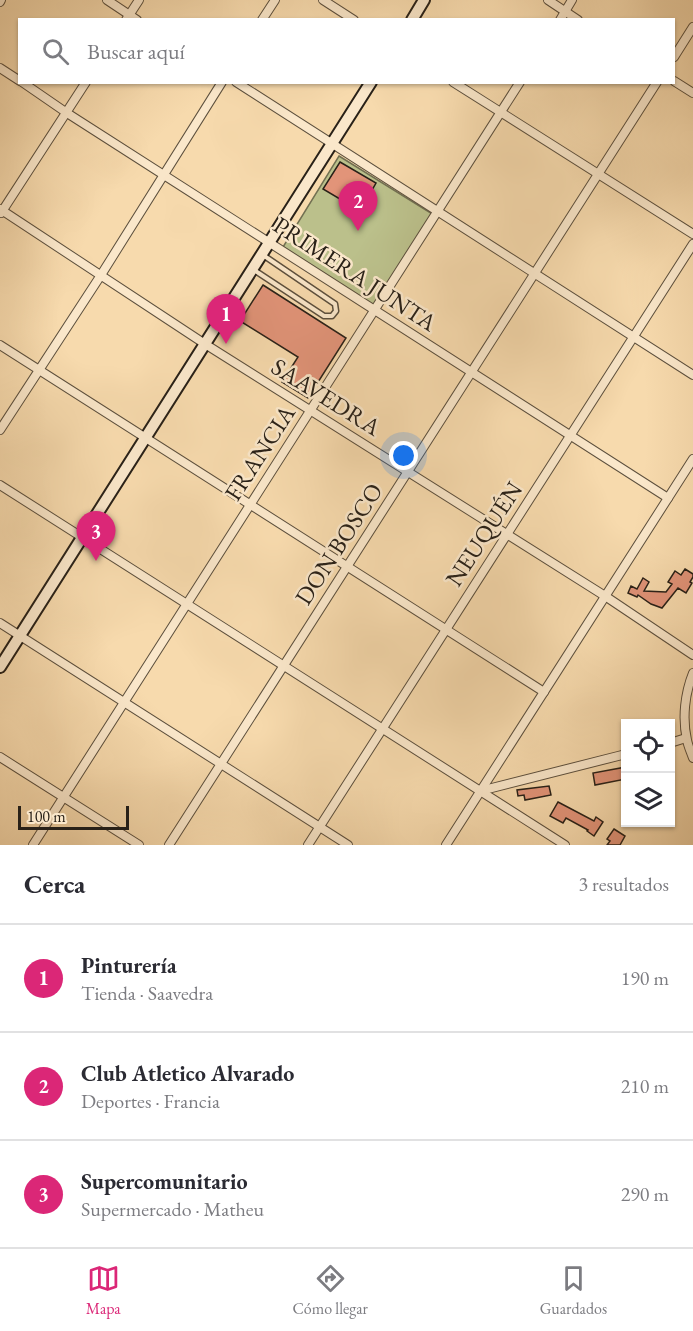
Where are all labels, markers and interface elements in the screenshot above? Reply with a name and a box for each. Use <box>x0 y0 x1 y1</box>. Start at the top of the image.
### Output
search box <box>18 18 675 84</box>
icon: search <box>39 35 72 68</box>
text: Buscar aquí <box>87 37 185 66</box>
pin: 2 <box>338 182 378 231</box>
street label: PRIMERA JUNTA <box>268 209 443 338</box>
pin: 1 <box>206 294 246 344</box>
street label: SAAVEDRA <box>266 351 387 443</box>
street label: FRANCIA <box>217 399 302 506</box>
your location <box>389 441 418 470</box>
street label: NEUQUÉN <box>438 475 529 592</box>
street label: DON BOSCO <box>288 477 389 611</box>
pin: 3 <box>76 512 116 561</box>
map controls <box>621 719 675 827</box>
button: locate <box>621 719 675 773</box>
button: layers <box>621 773 675 827</box>
scale bar <box>18 803 129 830</box>
text: 100 m <box>27 806 66 827</box>
text: Cerca <box>24 867 85 901</box>
text: 3 resultados <box>578 871 669 897</box>
text: Pinturería <box>81 951 177 980</box>
text: 1 <box>38 965 49 991</box>
text: 190 m <box>621 965 669 991</box>
text: Tienda · Saavedra <box>81 980 213 1006</box>
text: Club Atletico Alvarado <box>81 1059 294 1088</box>
text: 2 <box>38 1073 49 1099</box>
text: 210 m <box>621 1073 669 1099</box>
text: Deportes · Francia <box>81 1088 220 1114</box>
text: Supercomunitario <box>81 1167 248 1196</box>
text: 3 <box>38 1181 49 1207</box>
text: 290 m <box>621 1181 669 1207</box>
text: Supermercado · Matheu <box>81 1196 264 1222</box>
tab: Mapa <box>86 1262 121 1319</box>
tab: Cómo llegar <box>292 1262 368 1319</box>
tab: Guardados <box>540 1262 607 1319</box>

